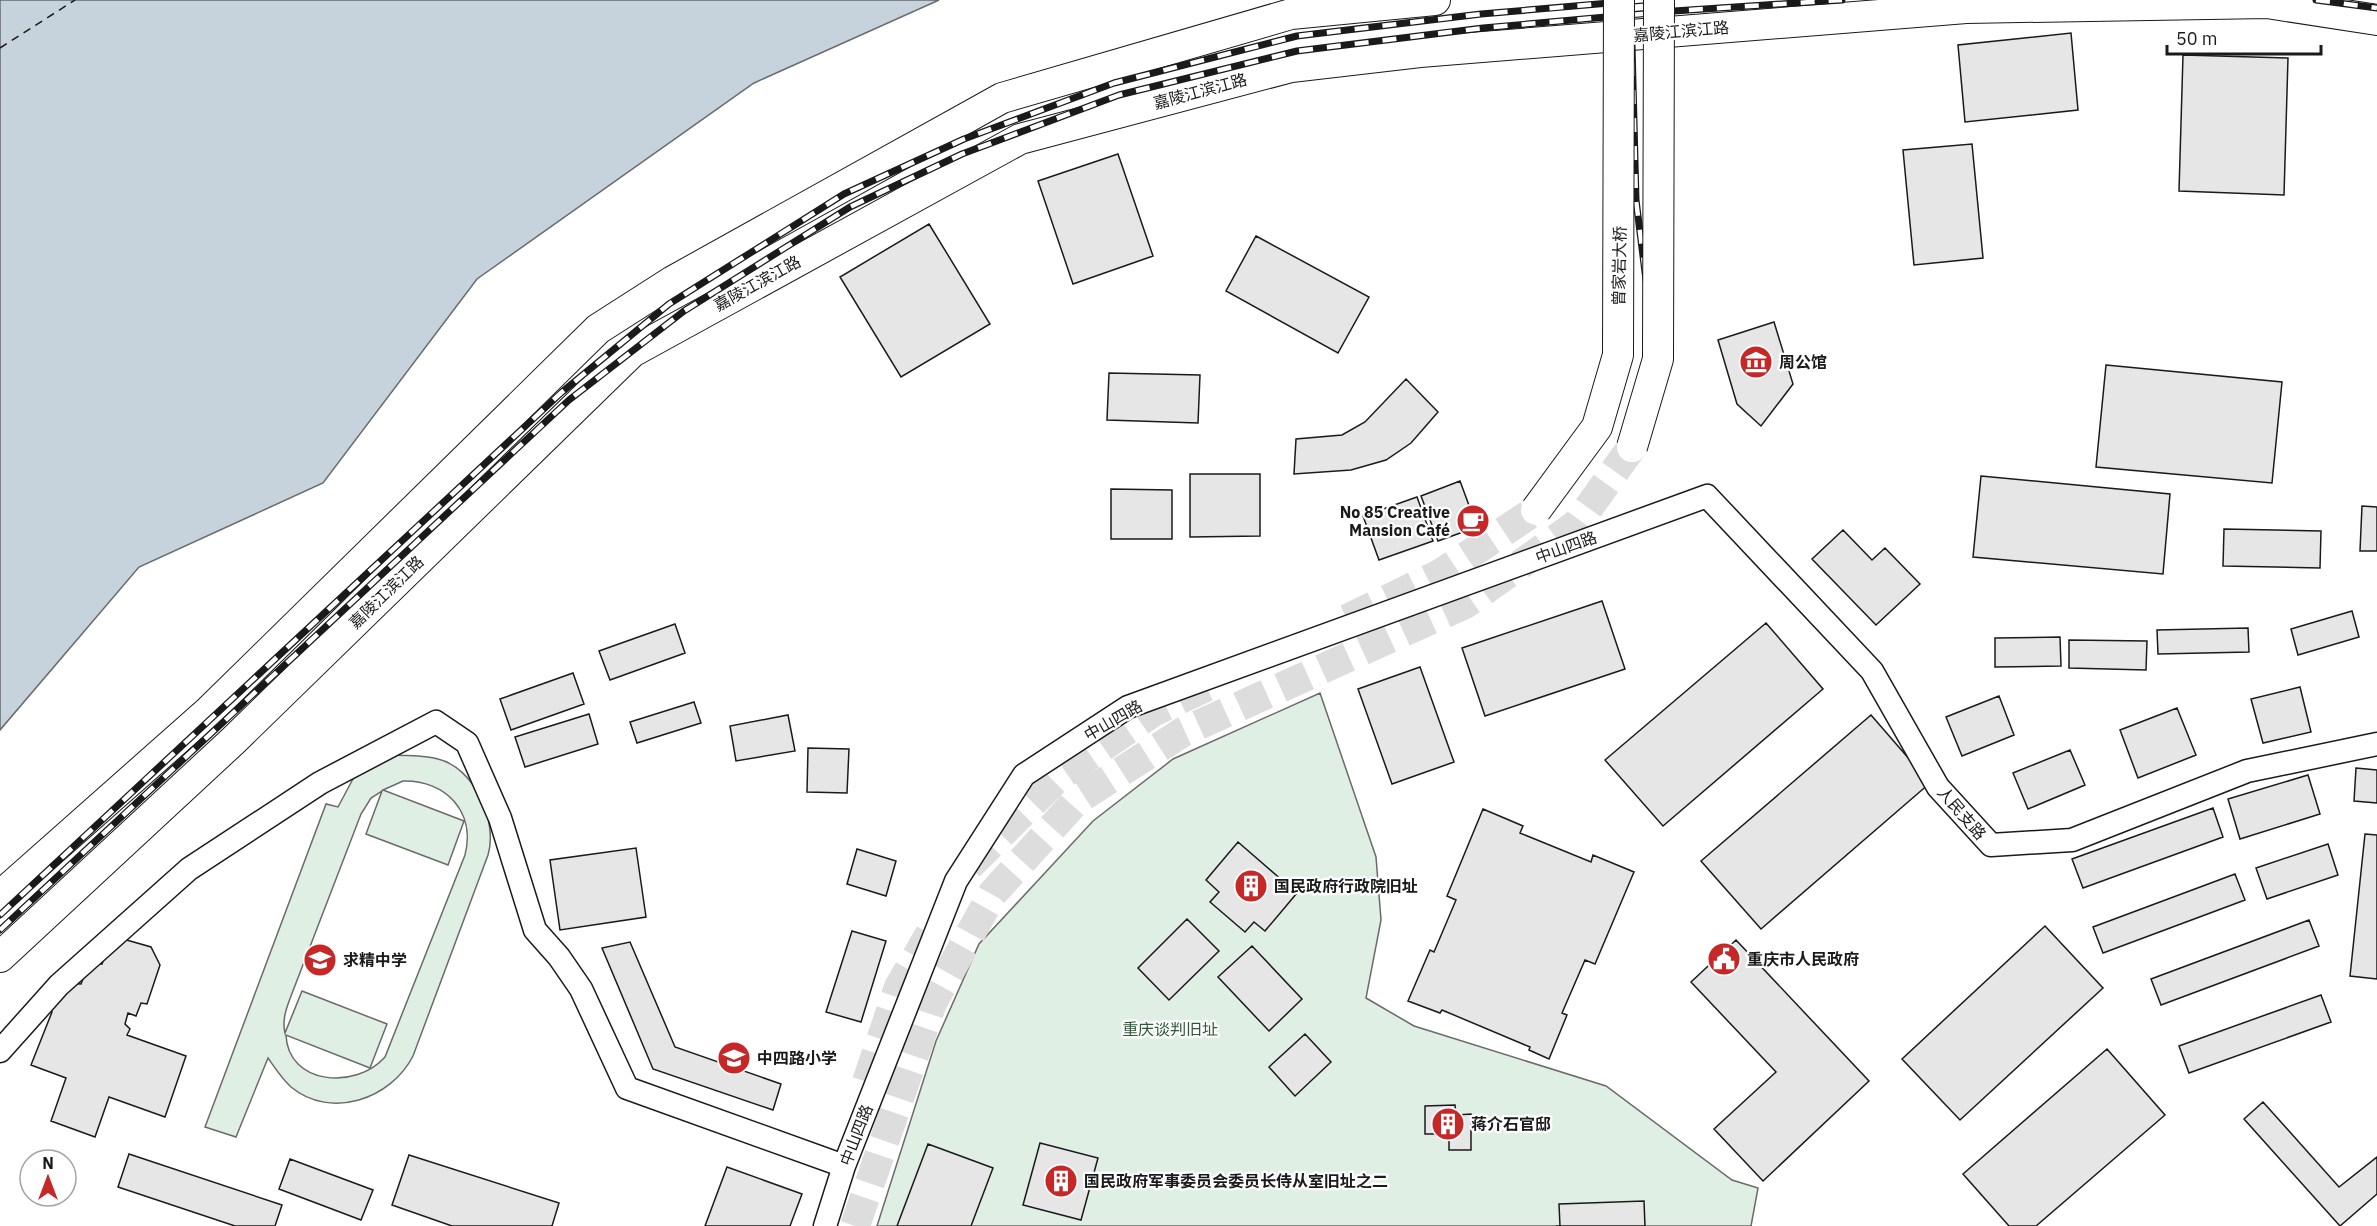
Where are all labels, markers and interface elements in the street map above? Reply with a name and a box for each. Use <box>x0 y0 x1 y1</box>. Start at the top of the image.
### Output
street label: 嘉陵江滨江路 <box>1632 17 1730 45</box>
scale bar <box>2167 18 2322 56</box>
text: 50 m <box>2176 27 2218 50</box>
street label: 嘉陵江滨江路 <box>1151 69 1249 113</box>
street label: 曾家岩大桥 <box>1608 226 1630 306</box>
street label: 嘉陵江滨江路 <box>710 251 804 315</box>
museum icon: 周公馆 <box>1738 344 1774 380</box>
place label: 周公馆 <box>1779 352 1827 372</box>
place label: No 85 Creative Mansion Café <box>1340 502 1450 540</box>
cafe icon: No 85 Creative Mansion Café <box>1455 503 1491 539</box>
street label: 中山四路 <box>1533 527 1599 567</box>
street label: 嘉陵江滨江路 <box>345 551 427 633</box>
street label: 中山四路 <box>1080 695 1146 745</box>
street label: 人民支路 <box>1933 782 1991 844</box>
building icon: 国民政府行政院旧址 <box>1233 868 1269 904</box>
place label: 国民政府行政院旧址 <box>1274 876 1418 896</box>
public building icon: 重庆市人民政府 <box>1706 941 1742 977</box>
school or university icon: 求精中学 <box>302 942 338 978</box>
place label: 重庆市人民政府 <box>1747 949 1859 969</box>
place label: 求精中学 <box>343 950 407 970</box>
park label: 重庆谈判旧址 <box>1122 1019 1218 1039</box>
school or university icon: 中四路小学 <box>716 1040 752 1076</box>
place label: 中四路小学 <box>757 1048 837 1068</box>
street label: 中山四路 <box>835 1102 877 1168</box>
building icon: 蒋介石官邸 <box>1430 1106 1466 1142</box>
place label: 蒋介石官邸 <box>1471 1114 1551 1134</box>
north arrow <box>18 1148 78 1208</box>
text: N <box>42 1153 54 1173</box>
building icon: 国民政府军事委员会委员长侍从室旧址之二 <box>1043 1163 1079 1199</box>
place label: 国民政府军事委员会委员长侍从室旧址之二 <box>1084 1171 1388 1191</box>

